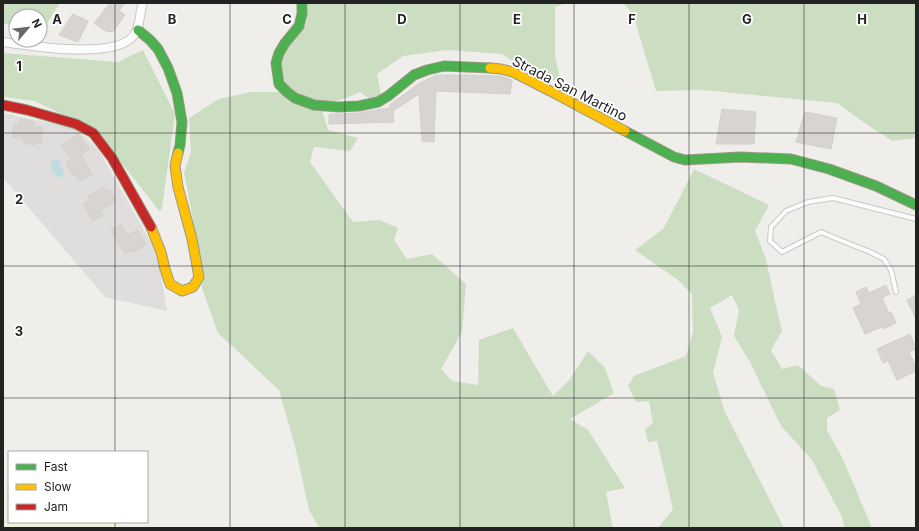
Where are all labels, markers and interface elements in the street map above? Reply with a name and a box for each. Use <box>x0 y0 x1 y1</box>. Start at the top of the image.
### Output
north arrow <box>8 8 48 48</box>
text: A <box>52 11 62 27</box>
text: B <box>168 11 177 27</box>
text: C <box>282 11 292 27</box>
text: D <box>397 11 407 27</box>
text: E <box>513 11 521 27</box>
text: F <box>628 11 636 27</box>
text: G <box>742 11 752 27</box>
text: H <box>857 11 867 27</box>
text: N <box>29 16 45 30</box>
street label: Strada San Martino <box>510 52 630 124</box>
text: 1 <box>16 58 22 74</box>
text: 2 <box>15 191 23 207</box>
text: 3 <box>15 323 23 339</box>
legend <box>8 451 148 523</box>
text: Fast <box>44 459 68 474</box>
text: Slow <box>44 479 72 494</box>
text: Jam <box>44 499 68 514</box>

